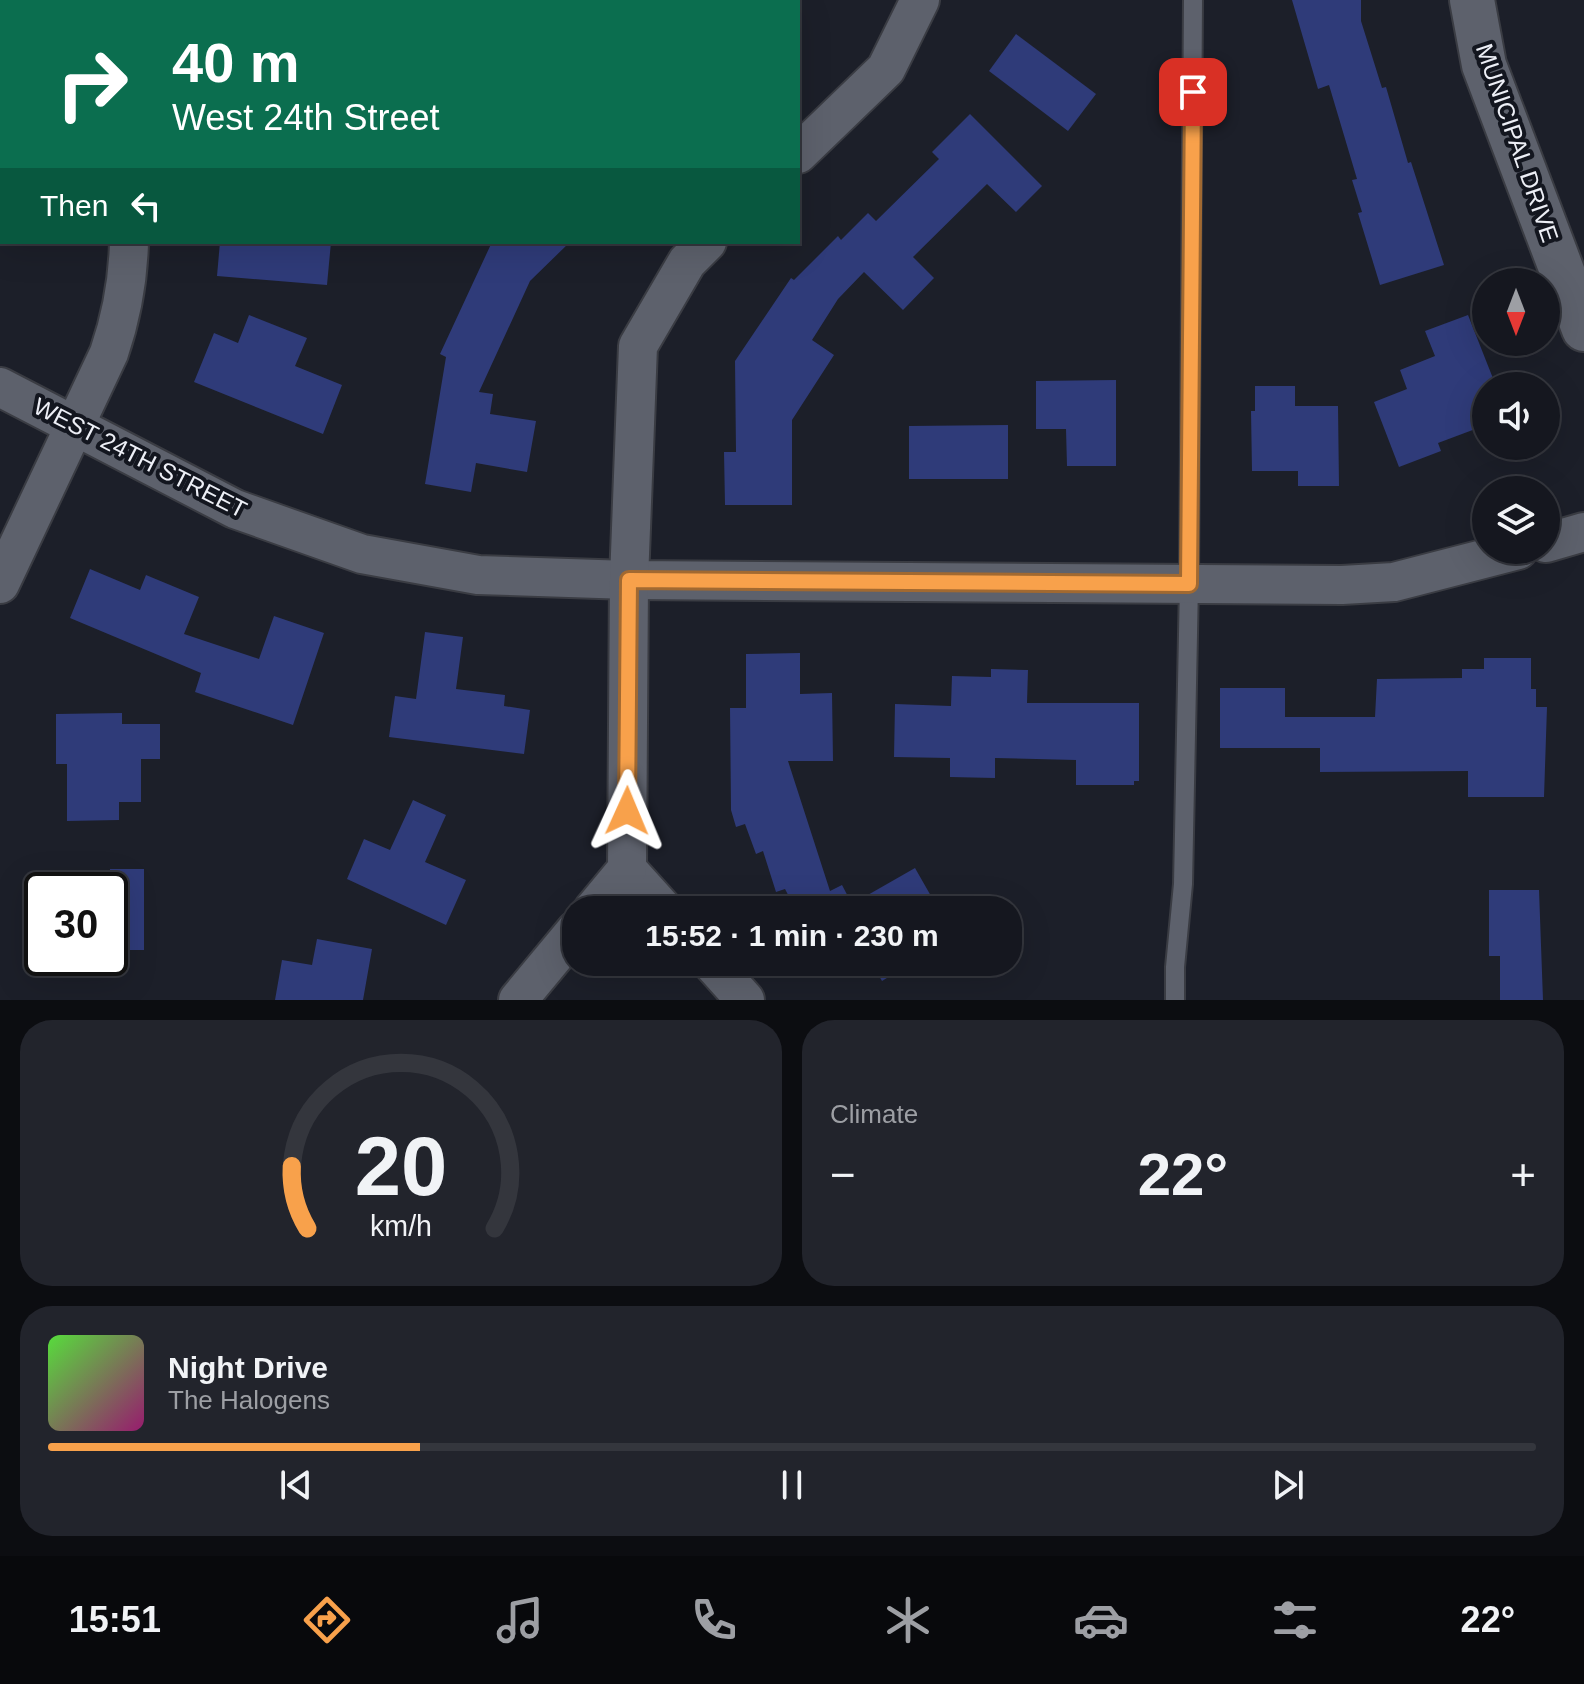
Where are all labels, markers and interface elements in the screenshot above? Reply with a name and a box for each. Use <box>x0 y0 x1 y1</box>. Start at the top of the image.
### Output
text: 40 m <box>172 31 300 94</box>
icon: right <box>40 32 144 136</box>
street label: MUNICIPAL DRIVE <box>1471 40 1564 246</box>
pin <box>1159 58 1227 126</box>
icon: arrive <box>1171 70 1215 114</box>
text: West 24th Street <box>172 97 439 138</box>
icon: left <box>124 184 168 228</box>
text: Then <box>40 189 108 222</box>
north arrow <box>1472 268 1560 356</box>
map controls <box>1472 268 1560 564</box>
button: sound <box>1472 372 1560 460</box>
street label: WEST 24TH STREET <box>29 392 252 523</box>
button: layers <box>1472 476 1560 564</box>
position arrow <box>585 769 669 853</box>
speed limit sign: 30 <box>24 872 128 976</box>
text: 15:52 · 1 min · 230 m <box>645 919 939 952</box>
text: Climate <box>830 1099 918 1129</box>
text: 20 <box>355 1120 447 1213</box>
text: 22° <box>1138 1141 1228 1208</box>
text: − <box>830 1150 856 1199</box>
text: + <box>1510 1150 1536 1199</box>
text: km/h <box>370 1210 432 1242</box>
text: Night Drive <box>168 1351 328 1384</box>
text: The Halogens <box>168 1385 330 1415</box>
icon: previous <box>274 1463 318 1507</box>
icon: pause <box>770 1463 814 1507</box>
icon: next <box>1266 1463 1310 1507</box>
icon: directions <box>299 1592 355 1648</box>
icon: music <box>492 1592 548 1648</box>
icon: phone <box>686 1592 742 1648</box>
icon: climate <box>880 1592 936 1648</box>
icon: car <box>1073 1592 1129 1648</box>
icon: filters <box>1267 1592 1323 1648</box>
text: 15:51 <box>69 1599 161 1640</box>
text: 22° <box>1461 1599 1515 1640</box>

